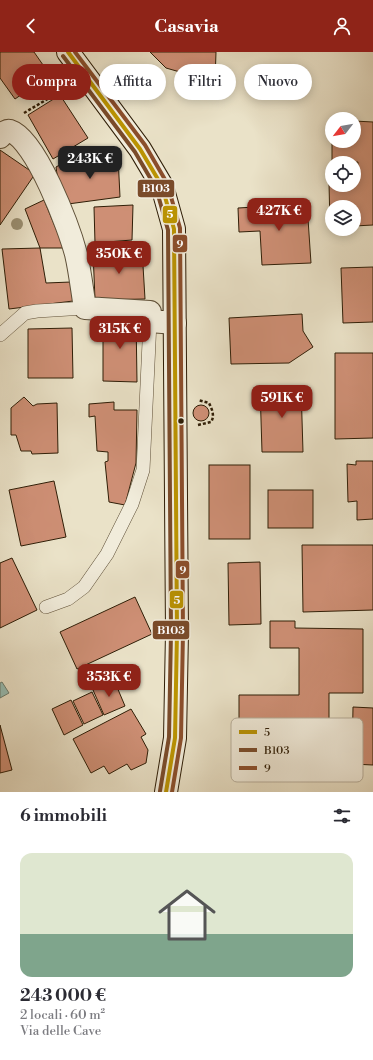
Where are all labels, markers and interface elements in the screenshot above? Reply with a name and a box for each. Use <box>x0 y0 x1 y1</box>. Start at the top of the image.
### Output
icon: back <box>20 15 42 37</box>
text: Casavia <box>154 15 219 38</box>
icon: person <box>331 15 353 37</box>
chip: Compra <box>12 64 91 100</box>
chip: Affitta <box>99 64 166 100</box>
chip: Filtri <box>174 64 236 100</box>
chip: Nuovo <box>244 64 312 100</box>
north arrow <box>325 112 361 148</box>
map controls <box>325 112 361 236</box>
pin: 243K € <box>57 146 123 180</box>
text: 243K € <box>67 151 113 167</box>
button: locate <box>325 156 361 192</box>
line badge: B103 <box>137 179 175 198</box>
text: B103 <box>142 182 170 196</box>
pin: 427K € <box>246 198 312 232</box>
button: layers <box>325 200 361 236</box>
text: 427K € <box>256 203 302 219</box>
line badge: 5 <box>162 205 178 224</box>
text: 5 <box>167 208 174 222</box>
line badge: 9 <box>172 234 188 253</box>
text: 9 <box>177 238 184 252</box>
pin: 350K € <box>86 241 152 275</box>
text: 350K € <box>96 246 142 262</box>
pin: 315K € <box>87 316 153 350</box>
text: 315K € <box>99 321 141 337</box>
pin: 591K € <box>249 385 315 419</box>
text: 591K € <box>260 390 304 406</box>
unlabelled marker <box>176 416 186 426</box>
line badge: 9 <box>175 560 190 579</box>
text: 9 <box>180 564 187 578</box>
line badge: 5 <box>169 590 184 609</box>
text: 5 <box>174 594 181 608</box>
line badge: B103 <box>152 620 190 640</box>
text: B103 <box>157 624 185 638</box>
pin: 353K € <box>76 664 142 698</box>
text: 353K € <box>87 669 131 685</box>
legend <box>231 718 363 782</box>
text: 5 <box>264 726 270 740</box>
text: B103 <box>263 744 290 758</box>
text: 9 <box>264 762 271 776</box>
text: 6 immobili <box>20 805 107 827</box>
icon: filters <box>331 805 353 827</box>
icon: home <box>151 879 223 951</box>
text: 243 000 € <box>20 985 106 1007</box>
text: 2 locali · 60 m² <box>20 1007 105 1023</box>
text: Via delle Cave <box>20 1023 101 1039</box>

